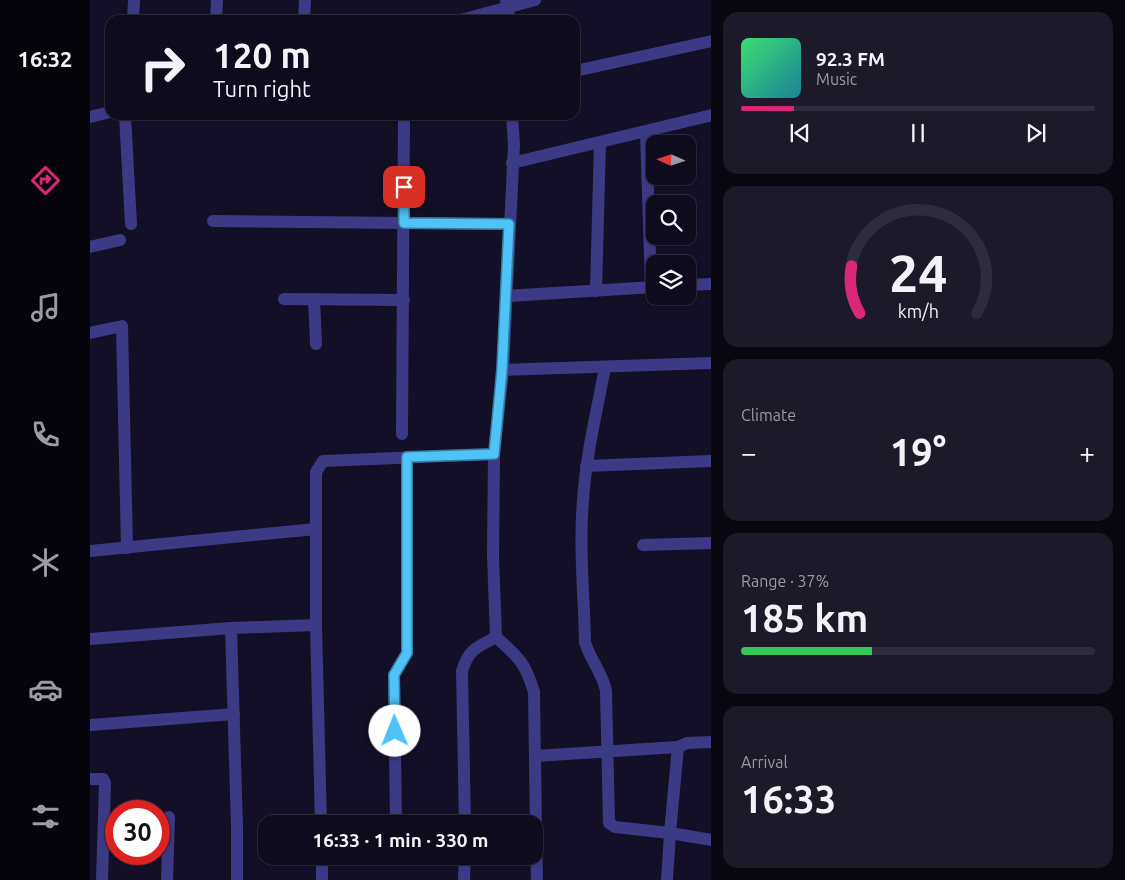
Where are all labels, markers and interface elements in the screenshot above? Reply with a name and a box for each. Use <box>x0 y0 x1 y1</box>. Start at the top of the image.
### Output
icon: right <box>130 35 195 100</box>
text: 120 m <box>213 35 311 75</box>
text: 16:32 <box>17 46 73 71</box>
text: 92.3 FM <box>816 48 885 70</box>
text: Music <box>816 70 857 88</box>
text: Turn right <box>213 76 311 101</box>
icon: previous <box>786 119 814 147</box>
icon: pause <box>904 119 932 147</box>
icon: next <box>1022 119 1050 147</box>
north arrow <box>646 135 696 185</box>
map controls <box>646 135 696 305</box>
icon: directions <box>28 163 63 198</box>
pin <box>383 166 425 208</box>
icon: arrive <box>390 173 418 201</box>
button: search <box>646 195 696 245</box>
text: 24 <box>889 244 947 302</box>
button: layers <box>646 255 696 305</box>
icon: music <box>28 290 63 325</box>
text: km/h <box>897 301 939 321</box>
text: Climate <box>741 406 796 424</box>
icon: phone <box>28 417 63 452</box>
text: 19° <box>890 431 946 473</box>
text: − <box>741 437 757 468</box>
text: + <box>1079 437 1095 468</box>
icon: climate <box>28 545 63 580</box>
text: Range · 37% <box>741 572 829 590</box>
text: 185 km <box>741 597 868 639</box>
icon: car <box>28 672 63 707</box>
position arrow <box>368 704 420 756</box>
text: Arrival <box>741 753 788 771</box>
text: 16:33 <box>741 778 836 820</box>
icon: filters <box>28 799 63 834</box>
speed limit sign: 30 <box>105 800 170 865</box>
text: 16:33 · 1 min · 330 m <box>313 829 488 851</box>

